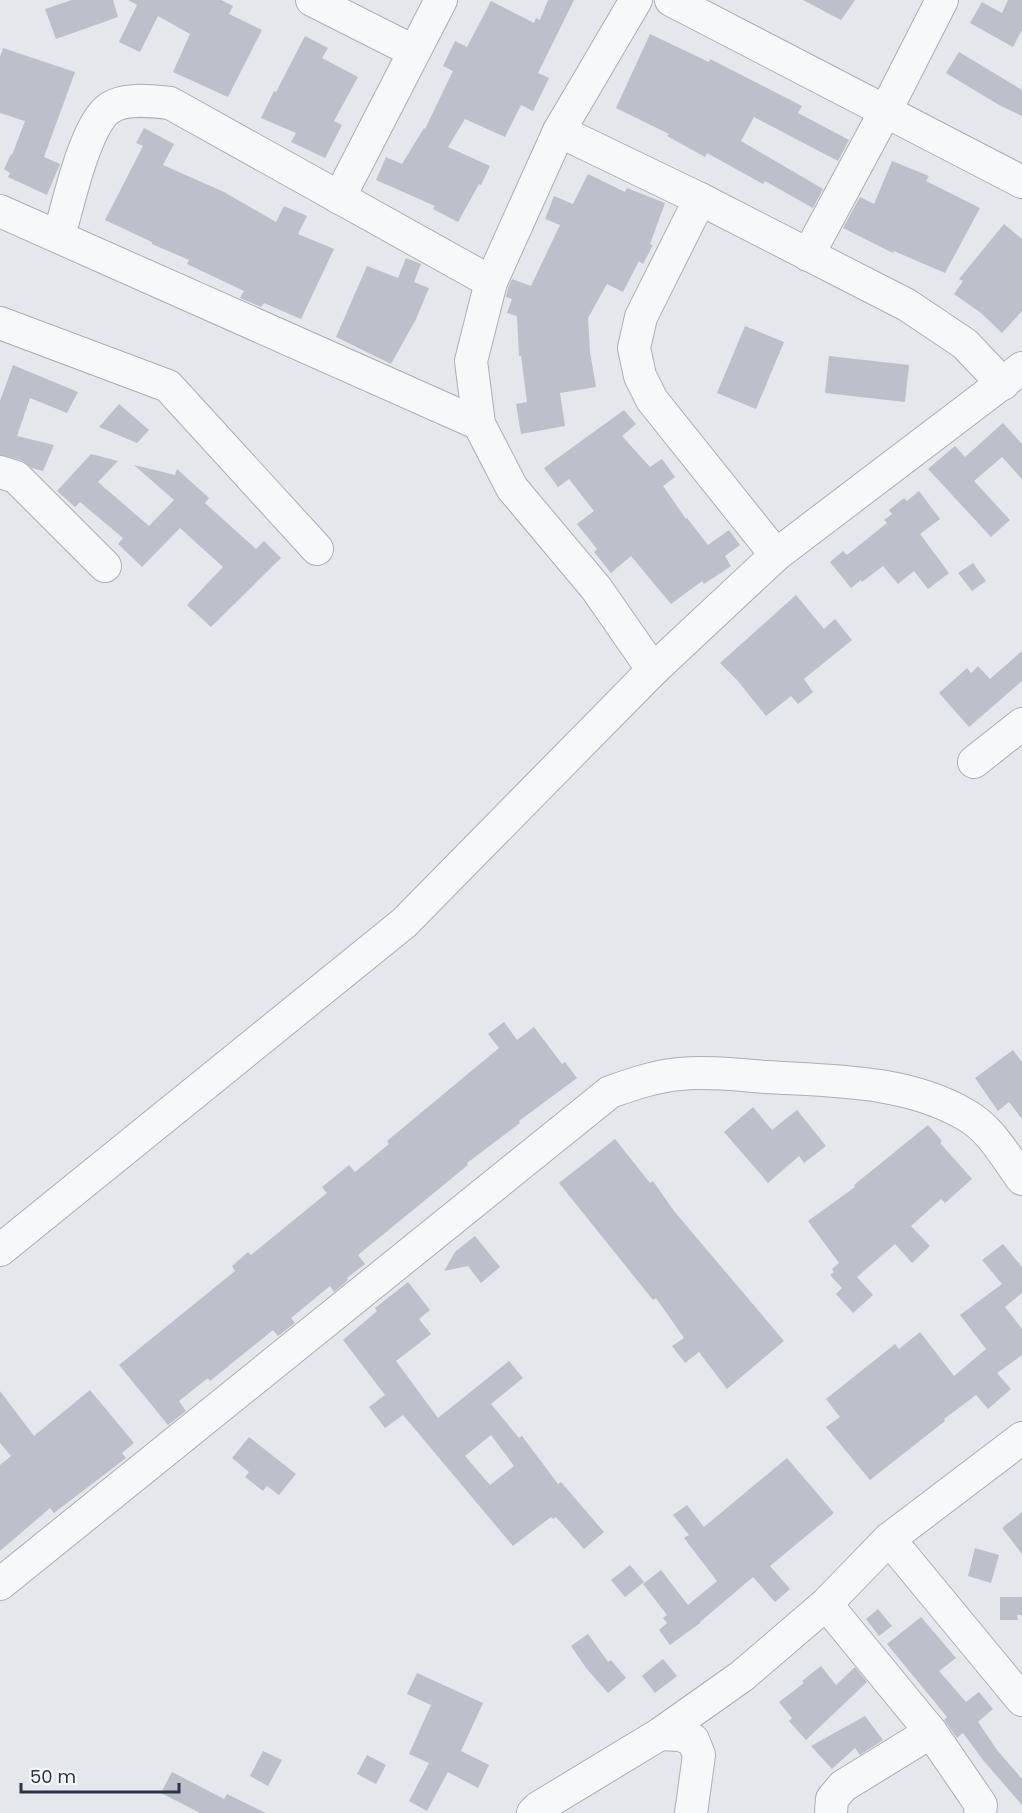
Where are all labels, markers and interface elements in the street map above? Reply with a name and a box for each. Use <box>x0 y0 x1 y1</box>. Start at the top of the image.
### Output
scale bar <box>21 1756 178 1794</box>
text: 50 m <box>30 1764 76 1789</box>

